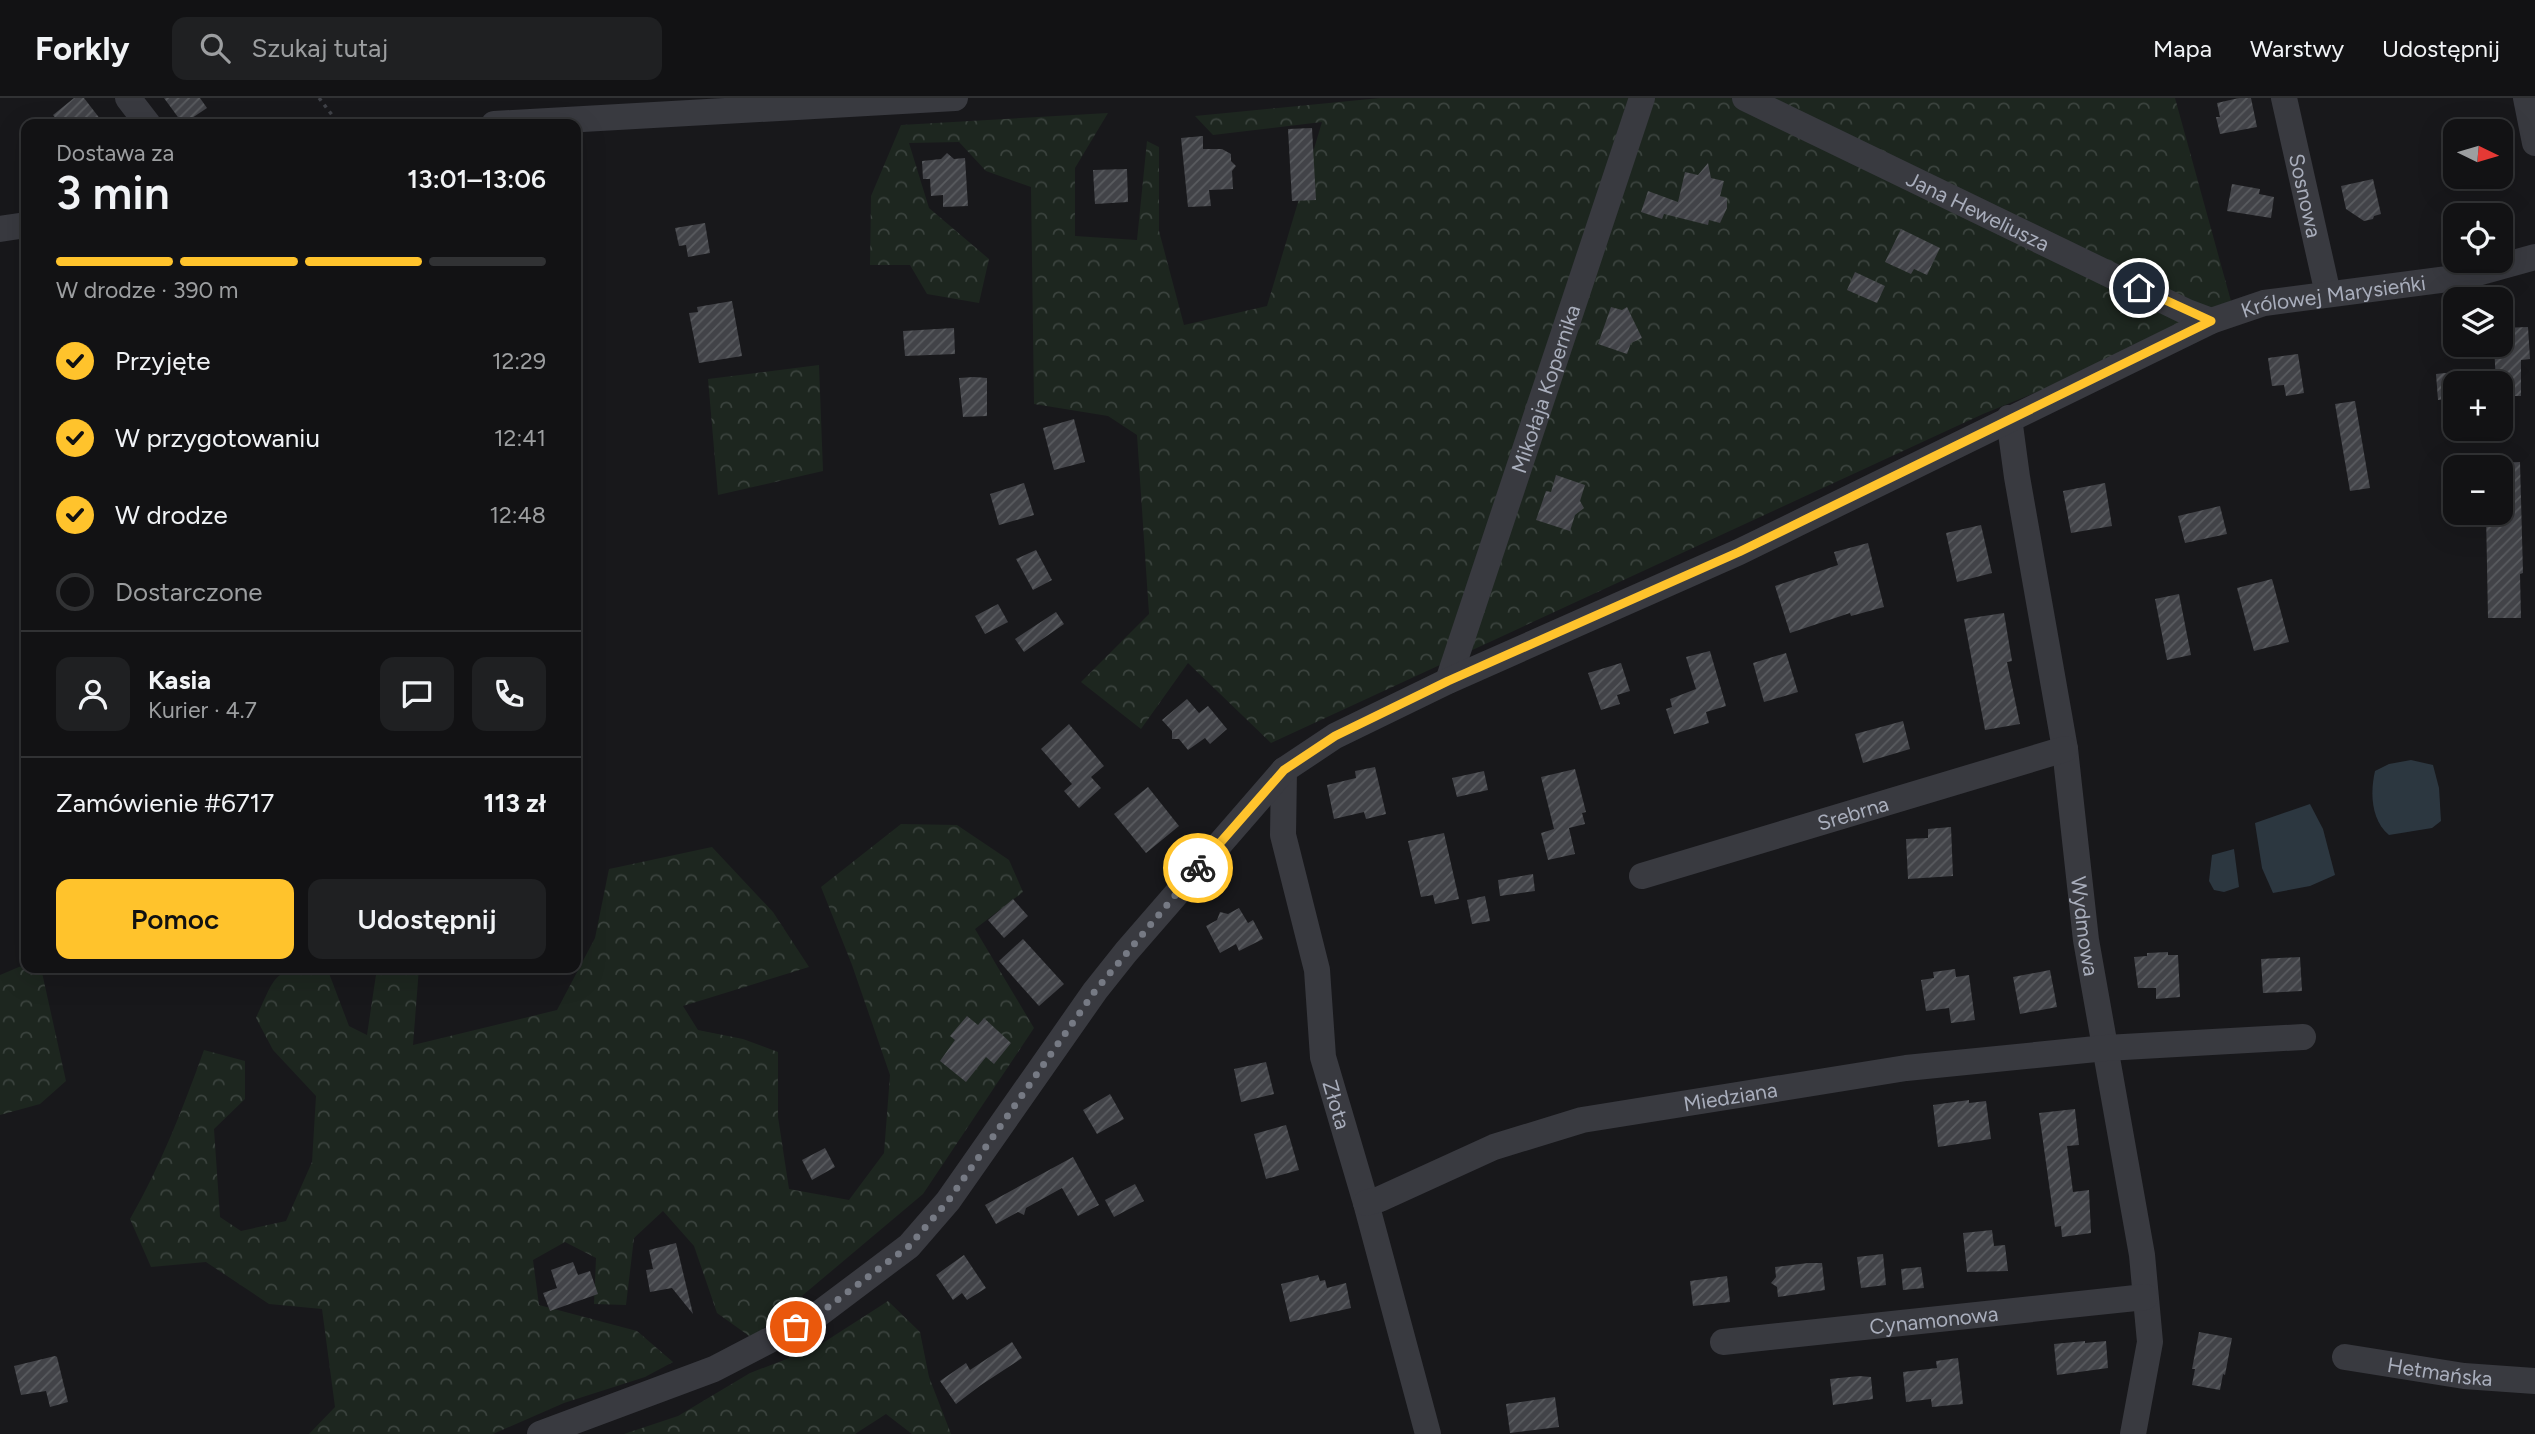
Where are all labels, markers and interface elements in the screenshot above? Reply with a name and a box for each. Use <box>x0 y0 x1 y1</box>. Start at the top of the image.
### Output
search box <box>172 17 662 80</box>
text: Forkly <box>35 29 130 68</box>
icon: search <box>196 29 234 67</box>
text: Szukaj tutaj <box>252 32 388 64</box>
text: Mapa <box>2153 34 2212 63</box>
text: Warstwy <box>2250 34 2344 63</box>
text: Udostępnij <box>2382 34 2500 63</box>
north arrow <box>2443 119 2513 189</box>
map controls <box>2443 119 2513 525</box>
text: Dostawa za <box>56 139 174 167</box>
street label: Sosnowa <box>2284 151 2327 240</box>
text: 13:01–13:06 <box>407 163 546 195</box>
text: 3 min <box>56 165 170 221</box>
street label: Jana Heweliusza <box>1903 166 2054 256</box>
button: locate <box>2443 203 2513 273</box>
pin <box>2109 258 2169 318</box>
icon: home <box>2120 269 2158 307</box>
street label: Królowej Marysieńki <box>2237 270 2427 323</box>
text: W drodze · 390 m <box>56 276 238 304</box>
button: layers <box>2443 287 2513 357</box>
street label: Mikołaja Kopernika <box>1506 301 1585 476</box>
icon: check <box>56 342 94 380</box>
text: Przyjęte <box>115 345 210 377</box>
text: 12:29 <box>492 347 546 375</box>
button: + <box>2443 371 2513 441</box>
icon: check <box>56 419 94 457</box>
text: W przygotowaniu <box>115 422 320 454</box>
text: 12:41 <box>494 424 546 452</box>
button: − <box>2443 455 2513 525</box>
icon: check <box>56 496 94 534</box>
text: W drodze <box>115 499 228 531</box>
text: 12:48 <box>489 501 546 529</box>
text: Dostarczone <box>115 576 263 608</box>
button: person <box>56 657 130 731</box>
button: chat <box>380 657 454 731</box>
button: phone <box>472 657 546 731</box>
text: Kasia <box>148 664 211 696</box>
text: Kurier · 4.7 <box>148 696 257 724</box>
text: Zamówienie #6717 <box>56 787 274 819</box>
text: 113 zł <box>484 787 546 819</box>
street label: Srebrna <box>1814 790 1891 835</box>
courier <box>1163 833 1233 903</box>
icon: bike <box>1179 849 1217 887</box>
street label: Wydmowa <box>2067 875 2105 978</box>
button: Pomoc <box>56 879 294 959</box>
button: Udostępnij <box>308 879 546 959</box>
street label: Miedziana <box>1681 1076 1779 1116</box>
street label: Złota <box>1318 1077 1356 1132</box>
pin <box>766 1297 826 1357</box>
street label: Cynamonowa <box>1868 1300 1999 1339</box>
icon: bag <box>777 1308 815 1346</box>
street label: Hetmańska <box>2385 1351 2493 1390</box>

